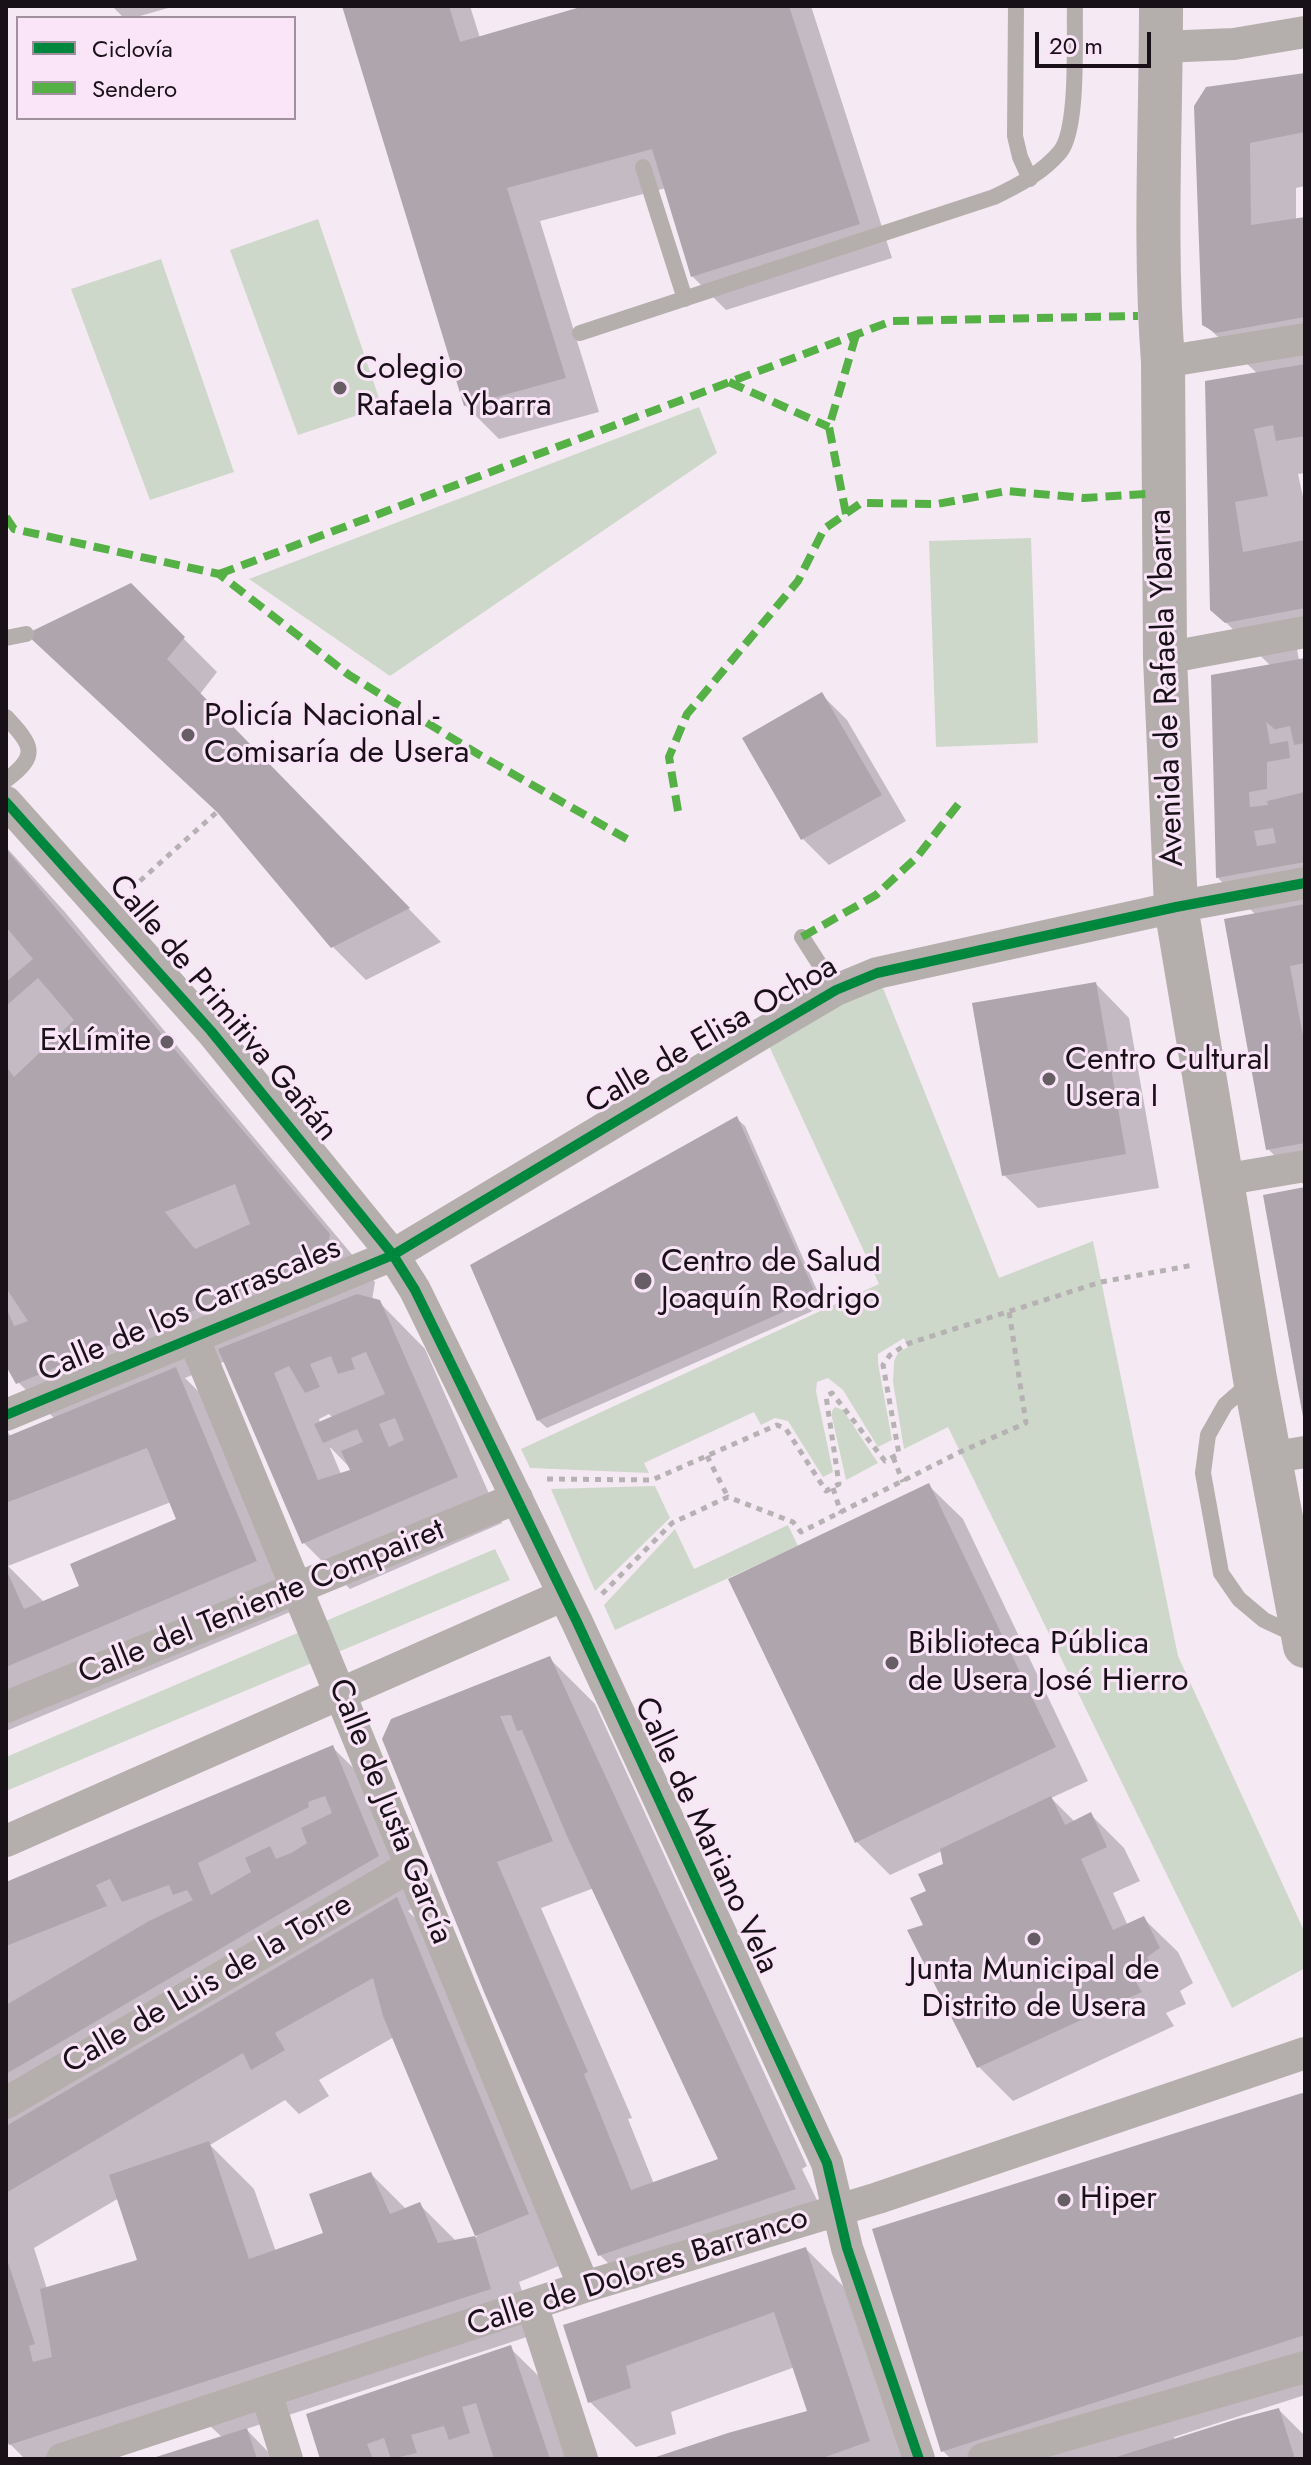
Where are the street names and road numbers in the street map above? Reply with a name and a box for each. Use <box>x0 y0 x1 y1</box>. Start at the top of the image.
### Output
street label: Avenida de Rafaela Ybarra <box>1143 508 1193 868</box>
street label: Calle de Primitiva Gañán <box>99 868 345 1150</box>
street label: Calle de Elisa Ochoa <box>579 948 845 1124</box>
street label: Calle de los Carrascales <box>33 1230 347 1392</box>
street label: Calle del Teniente Compairet <box>74 1512 450 1694</box>
street label: Calle de Justa García <box>318 1674 460 1950</box>
street label: Calle de Mariano Vela <box>624 1692 786 1980</box>
street label: Calle de Luis de la Torre <box>57 1886 359 2084</box>
street label: Calle de Dolores Barranco <box>463 2200 813 2346</box>

